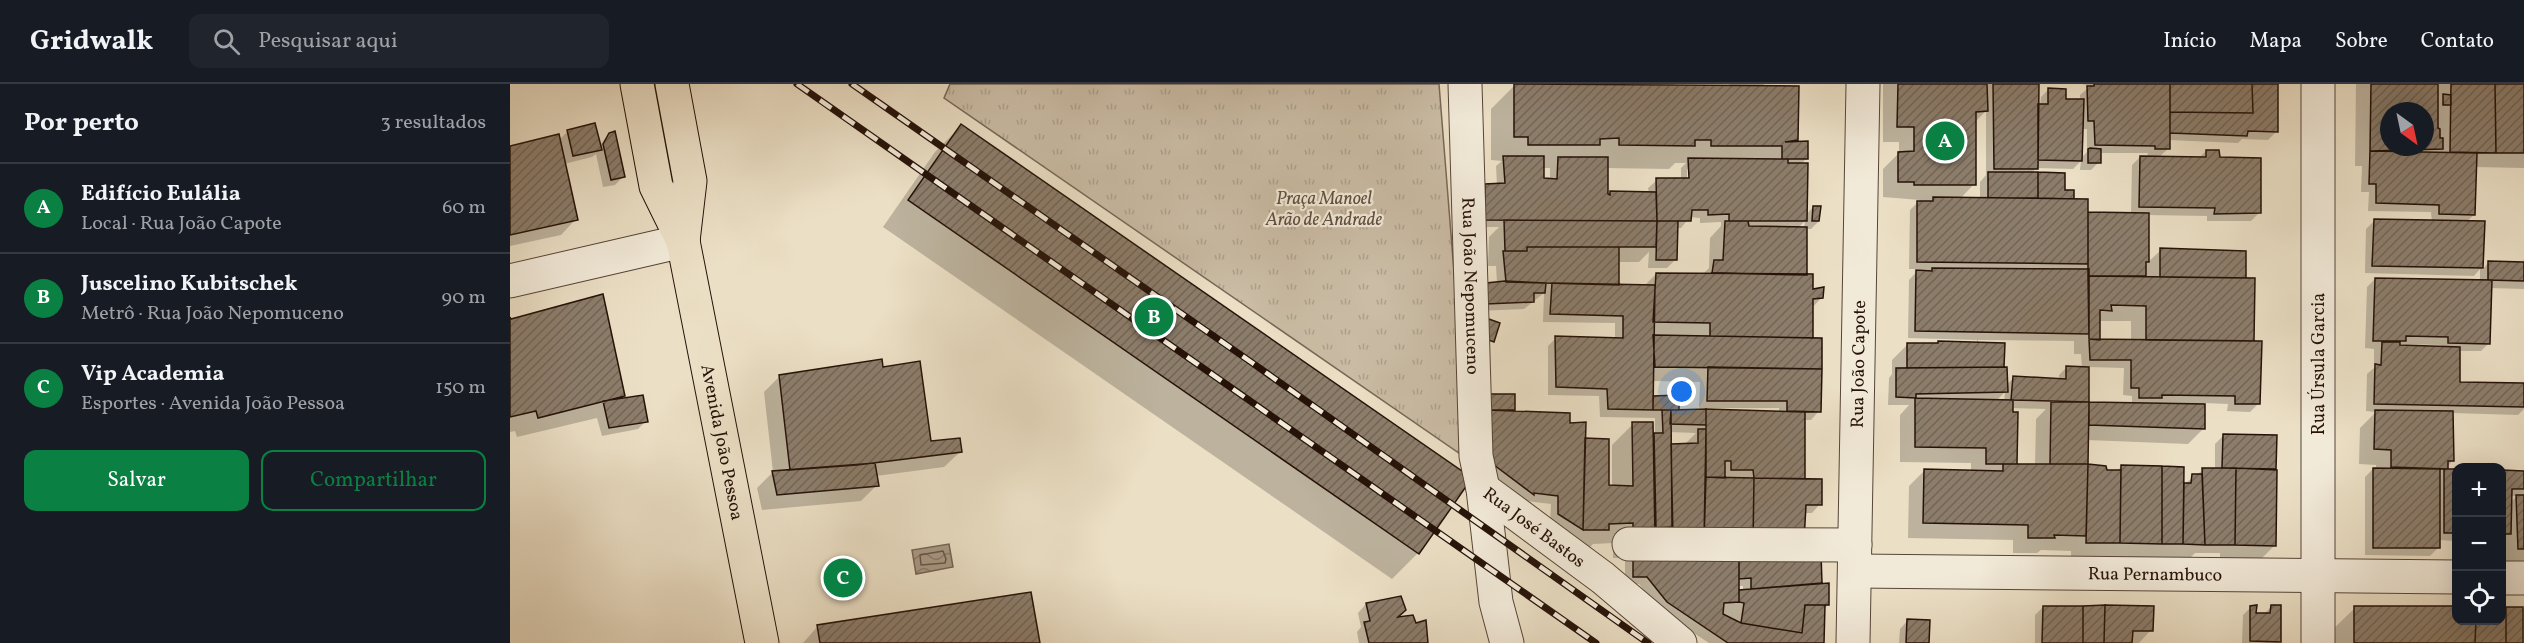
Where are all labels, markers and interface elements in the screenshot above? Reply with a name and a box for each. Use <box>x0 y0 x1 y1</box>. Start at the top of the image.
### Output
search box <box>189 14 609 68</box>
text: Gridwalk <box>30 22 153 61</box>
icon: search <box>210 25 243 58</box>
text: Pesquisar aqui <box>258 26 398 57</box>
text: Início <box>2163 27 2216 56</box>
text: Mapa <box>2249 27 2302 56</box>
text: Sobre <box>2335 27 2388 56</box>
text: Contato <box>2421 27 2494 56</box>
north arrow <box>2380 102 2434 156</box>
text: Por perto <box>24 105 139 141</box>
text: 3 resultados <box>381 109 486 137</box>
pin: A <box>1926 118 1964 164</box>
text: Edifício Eulália <box>81 179 241 210</box>
park label: Praça Manoel Arão de Andrade <box>1265 187 1383 233</box>
text: A <box>36 194 51 222</box>
text: 60 m <box>442 194 486 222</box>
street label: Rua João Nepomuceno <box>1454 197 1485 375</box>
text: Local · Rua João Capote <box>81 210 282 238</box>
text: Juscelino Kubitschek <box>81 269 298 300</box>
text: B <box>37 284 50 312</box>
text: 90 m <box>442 284 486 312</box>
street label: Rua Úrsula Garcia <box>2307 293 2332 435</box>
pin: B <box>1134 294 1174 340</box>
text: Metrô · Rua João Nepomuceno <box>81 300 344 328</box>
street label: Rua João Capote <box>1846 300 1873 428</box>
text: Vip Academia <box>81 359 224 390</box>
street label: Avenida João Pessoa <box>693 362 749 523</box>
text: C <box>37 374 50 402</box>
text: 150 m <box>435 374 486 402</box>
your location <box>1667 377 1696 406</box>
text: Esportes · Avenida João Pessoa <box>81 390 345 418</box>
button: Salvar <box>24 450 249 511</box>
button: Compartilhar <box>261 450 486 511</box>
map controls <box>2452 463 2506 625</box>
button: + <box>2452 463 2506 517</box>
street label: Rua José Bastos <box>1477 482 1590 575</box>
button: − <box>2452 517 2506 571</box>
pin: C <box>824 556 862 600</box>
street label: Rua Pernambuco <box>2088 562 2222 589</box>
button: locate <box>2452 571 2506 625</box>

